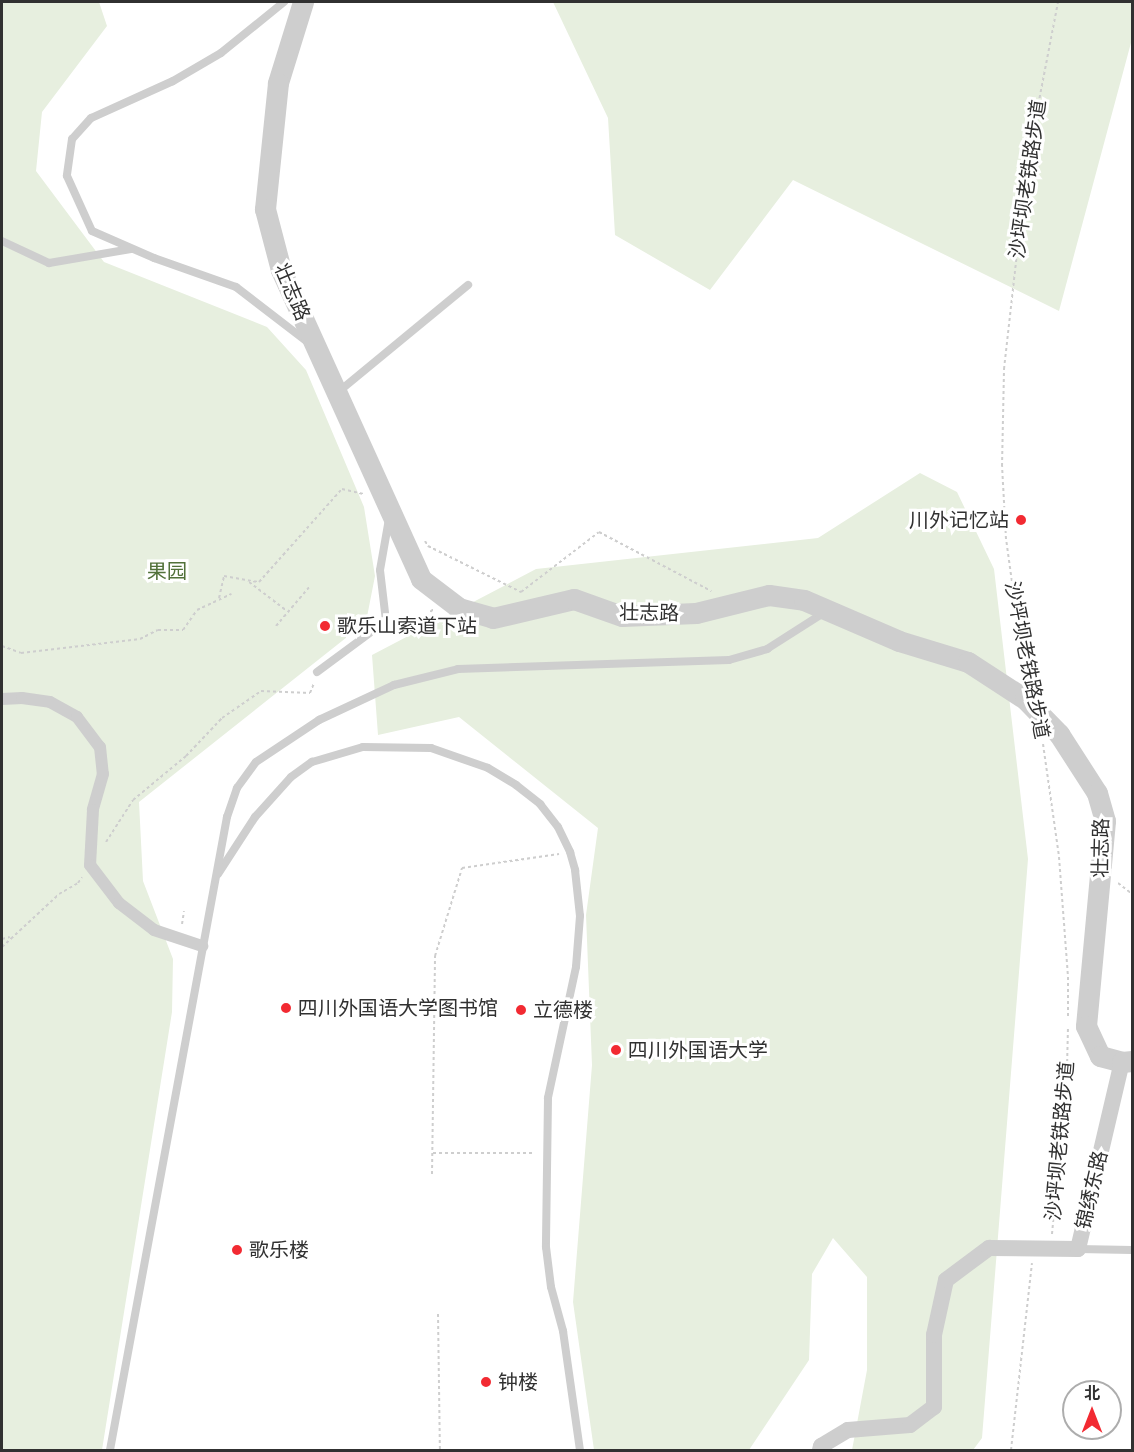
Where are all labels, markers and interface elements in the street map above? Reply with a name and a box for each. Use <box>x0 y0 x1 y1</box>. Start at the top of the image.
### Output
street label: 沙坪坝老铁路步道 <box>1005 98 1051 260</box>
street label: 壮志路 <box>269 260 315 324</box>
place label: 川外记忆站 <box>909 508 1009 532</box>
marker: 川外记忆站 <box>1014 513 1028 527</box>
park label: 果园 <box>147 559 187 583</box>
street label: 沙坪坝老铁路步道 <box>1000 579 1054 741</box>
street label: 壮志路 <box>619 600 679 626</box>
place label: 歌乐山索道下站 <box>337 614 477 638</box>
marker: 歌乐山索道下站 <box>318 619 332 633</box>
street label: 壮志路 <box>1088 818 1114 878</box>
place label: 四川外国语大学图书馆 <box>298 996 498 1020</box>
place label: 立德楼 <box>533 998 593 1022</box>
marker: 四川外国语大学图书馆 <box>279 1001 293 1015</box>
marker: 立德楼 <box>514 1003 528 1017</box>
place label: 四川外国语大学 <box>628 1038 768 1062</box>
marker: 四川外国语大学 <box>609 1043 623 1057</box>
street label: 沙坪坝老铁路步道 <box>1041 1060 1079 1222</box>
street label: 锦绣东路 <box>1071 1148 1113 1232</box>
place label: 歌乐楼 <box>249 1238 309 1262</box>
marker: 歌乐楼 <box>230 1243 244 1257</box>
place label: 钟楼 <box>498 1370 538 1394</box>
marker: 钟楼 <box>479 1375 493 1389</box>
north arrow <box>1062 1380 1122 1440</box>
text: 北 <box>1084 1384 1100 1403</box>

